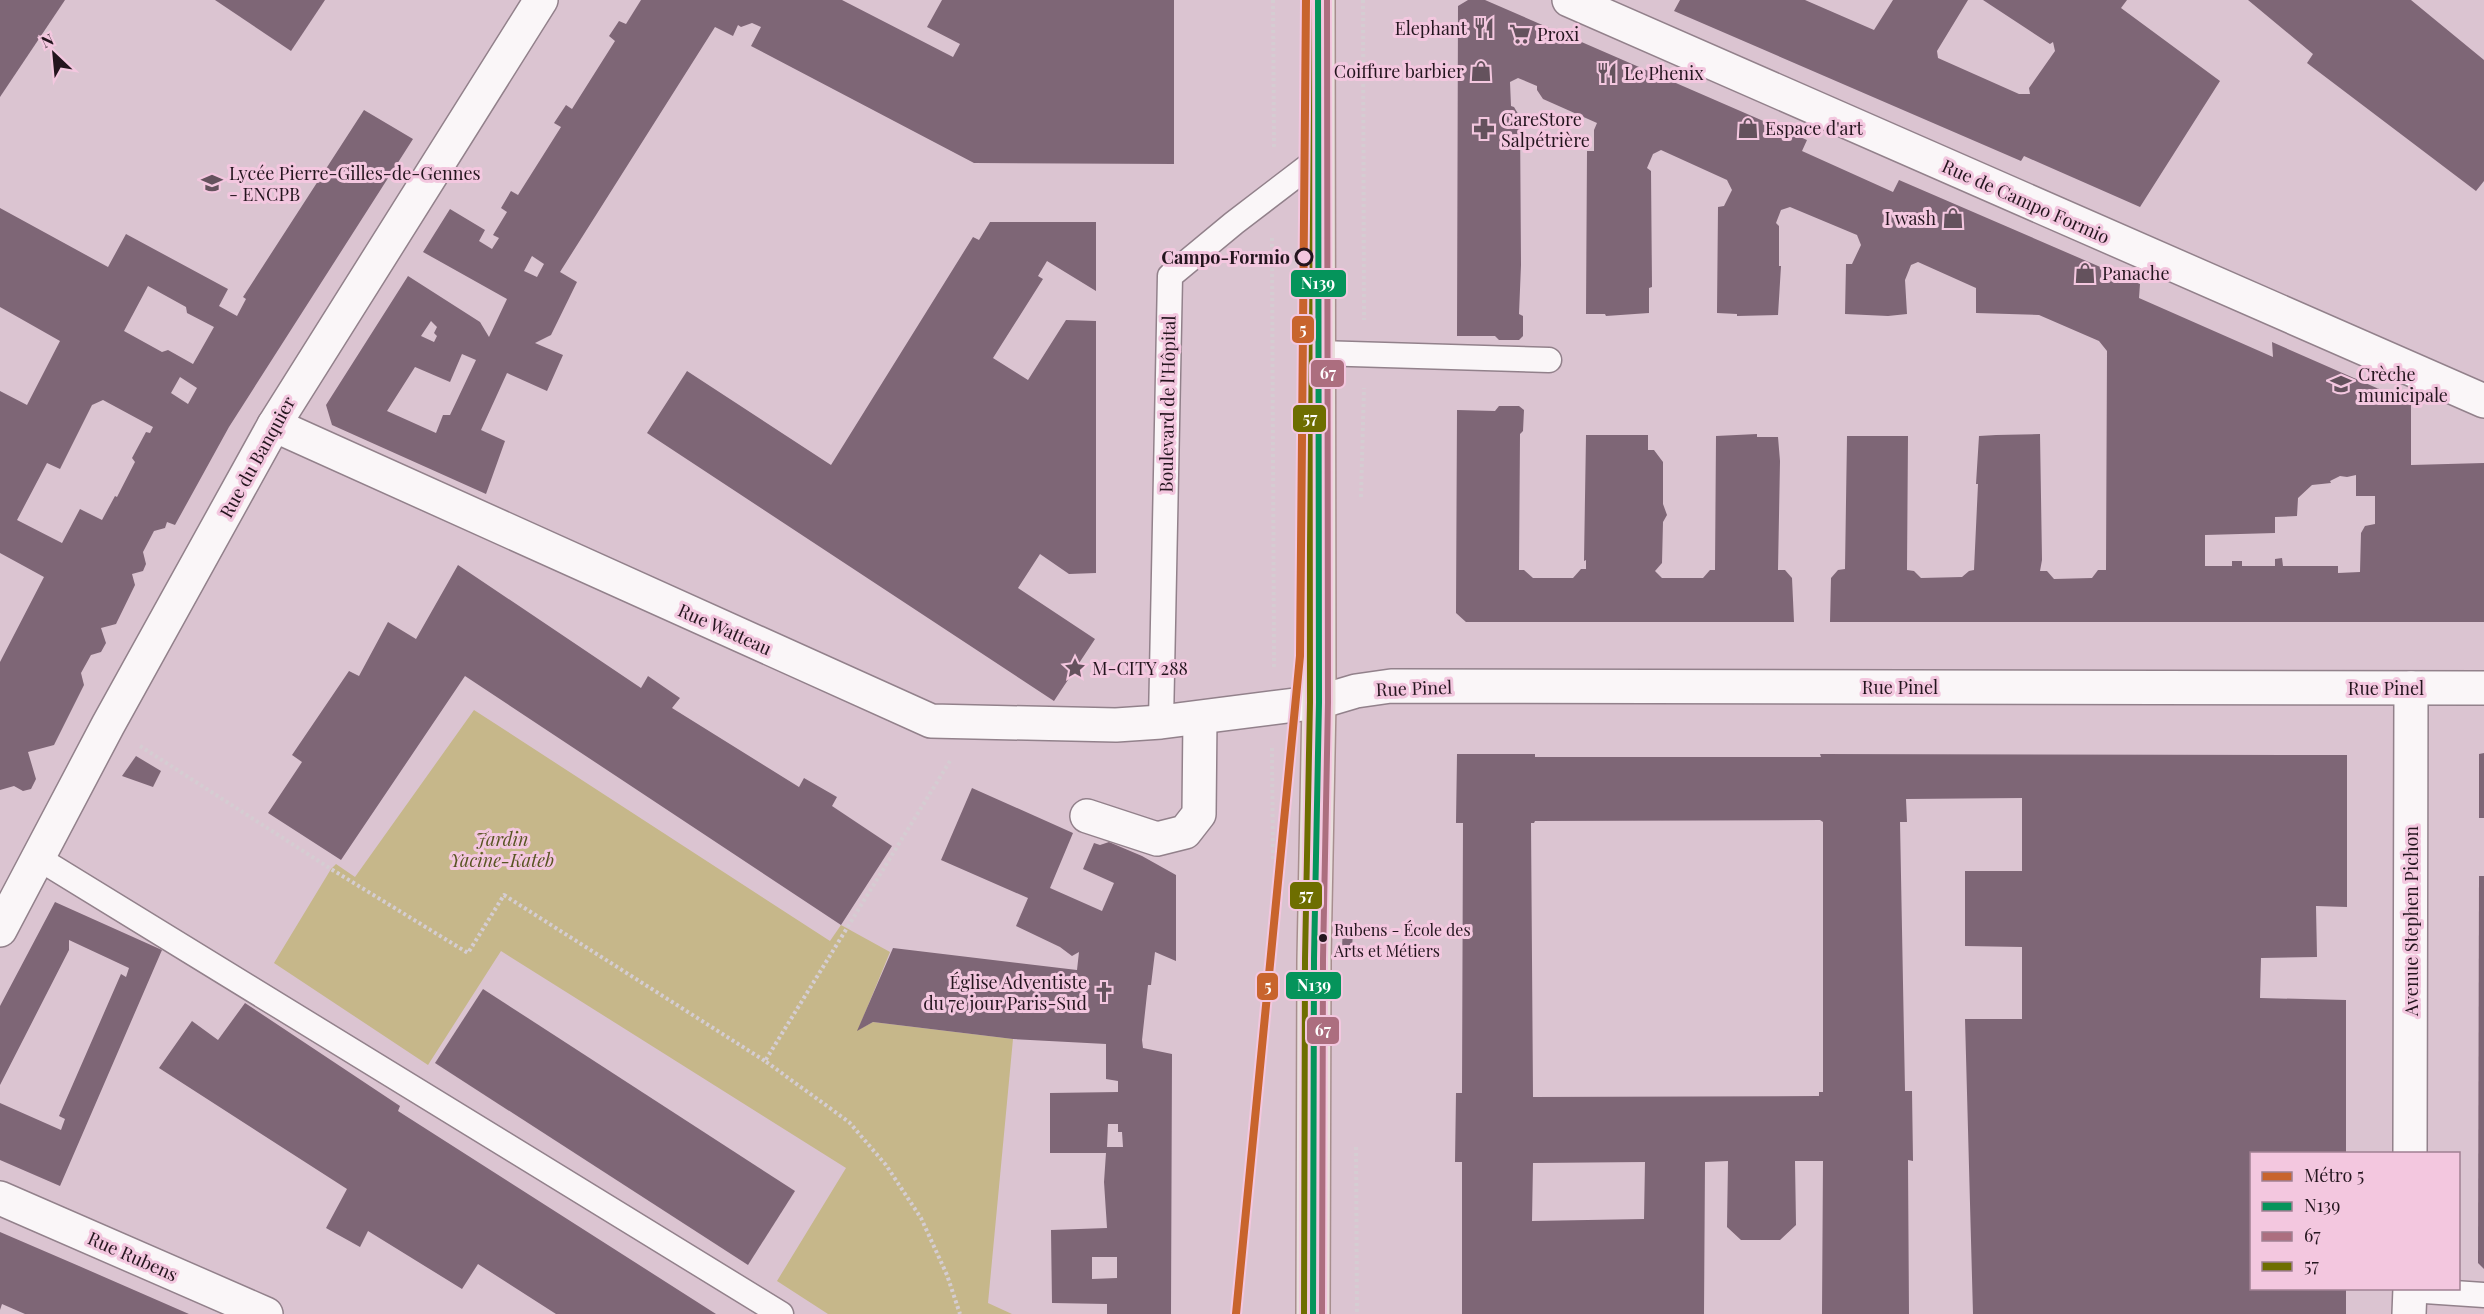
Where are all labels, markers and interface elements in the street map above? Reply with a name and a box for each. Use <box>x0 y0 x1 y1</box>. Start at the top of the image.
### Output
place label: Elephant <box>1395 16 1468 40</box>
restaurant icon: Elephant <box>1472 16 1496 40</box>
supermarket icon: Proxi <box>1508 22 1532 46</box>
place label: Proxi <box>1537 22 1579 46</box>
north arrow <box>24 24 84 84</box>
text: N <box>37 28 57 52</box>
place label: Coiffure barbier <box>1334 59 1464 83</box>
shop icon: Coiffure barbier <box>1469 59 1493 83</box>
restaurant icon: Le Phenix <box>1595 61 1619 85</box>
place label: Le Phenix <box>1624 61 1704 85</box>
place label: CareStore Salpétrière <box>1501 107 1590 152</box>
shop icon: Espace d'art <box>1736 116 1760 140</box>
place label: Espace d'art <box>1765 116 1863 140</box>
pharmacy icon: CareStore Salpétrière <box>1472 117 1496 141</box>
street label: Rue de Campo Formio <box>1939 153 2114 249</box>
place label: Lycée Pierre-Gilles-de-Gennes - ENCPB <box>229 161 481 206</box>
school or university icon: Lycée Pierre-Gilles-de-Gennes - ENCPB <box>200 171 224 195</box>
place label: I wash <box>1885 206 1936 230</box>
shop icon: I wash <box>1941 206 1965 230</box>
place label: Campo-Formio <box>1161 245 1290 269</box>
marker: Campo-Formio <box>1295 248 1313 266</box>
shop icon: Panache <box>2073 261 2097 285</box>
place label: Panache <box>2102 261 2170 285</box>
line badge: N139 <box>1290 269 1347 298</box>
text: N139 <box>1301 272 1335 293</box>
street label: Boulevard de l'Hôpital <box>1153 315 1181 493</box>
line badge: 5 <box>1291 315 1315 344</box>
text: 5 <box>1299 318 1307 339</box>
line badge: 67 <box>1310 359 1345 388</box>
text: 67 <box>1320 362 1337 383</box>
place label: Crèche municipale <box>2358 362 2448 407</box>
school or university icon: Crèche municipale <box>2329 372 2353 396</box>
street label: Rue du Banquier <box>214 392 300 522</box>
line badge: 57 <box>1292 404 1327 433</box>
text: 57 <box>1303 407 1318 428</box>
street label: Rue Watteau <box>674 598 776 661</box>
place icon: M-CITY 288 <box>1063 656 1087 680</box>
place label: M-CITY 288 <box>1092 656 1188 680</box>
street label: Rue Pinel <box>1375 675 1453 701</box>
street label: Rue Pinel <box>1862 675 1938 699</box>
street label: Rue Pinel <box>2348 676 2424 700</box>
street label: Avenue Stephen Pichon <box>2399 826 2423 1017</box>
park label: Jardin Yacine-Kateb <box>450 827 554 872</box>
line badge: 57 <box>1289 881 1323 910</box>
text: 57 <box>1299 884 1314 905</box>
place label: Rubens - École des Arts et Métiers <box>1333 919 1471 961</box>
marker: Rubens - École des Arts et Métiers <box>1317 932 1329 944</box>
place label: Église Adventiste du 7e jour Paris-Sud <box>923 970 1088 1015</box>
line badge: N139 <box>1285 971 1342 1000</box>
line badge: 5 <box>1256 972 1279 1001</box>
text: N139 <box>1297 974 1331 995</box>
text: 5 <box>1264 975 1272 996</box>
church icon: Église Adventiste du 7e jour Paris-Sud <box>1092 980 1116 1004</box>
line badge: 67 <box>1306 1016 1340 1045</box>
text: 67 <box>1315 1019 1332 1040</box>
legend <box>2250 1152 2460 1290</box>
text: Métro 5 <box>2304 1163 2364 1187</box>
text: N139 <box>2304 1193 2340 1217</box>
text: 67 <box>2304 1223 2321 1247</box>
street label: Rue Rubens <box>84 1226 182 1286</box>
text: 57 <box>2304 1253 2319 1277</box>

